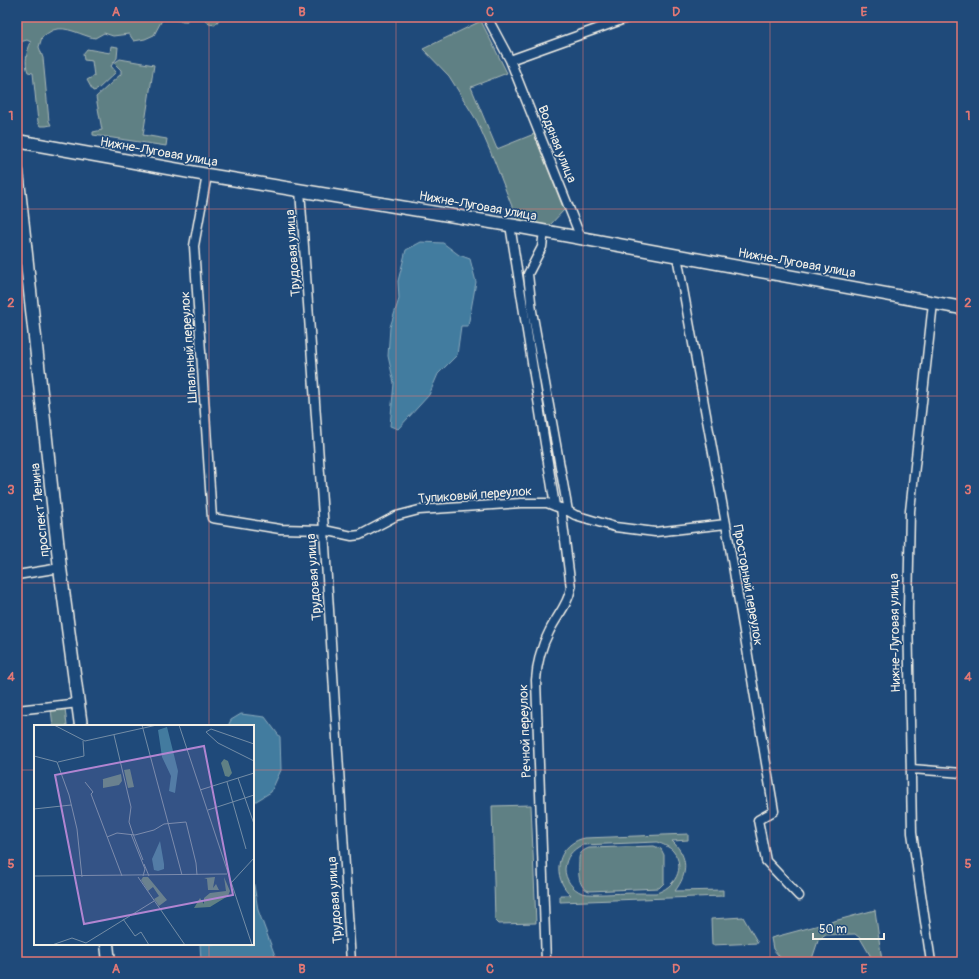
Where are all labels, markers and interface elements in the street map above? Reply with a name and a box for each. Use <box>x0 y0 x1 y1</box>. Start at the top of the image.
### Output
text: A <box>112 4 121 20</box>
text: B <box>298 4 306 20</box>
text: C <box>486 4 494 20</box>
text: D <box>672 4 680 20</box>
text: E <box>861 4 868 20</box>
street label: Водяная улица <box>534 103 580 185</box>
text: 1 <box>8 108 14 124</box>
text: 1 <box>965 108 971 124</box>
street label: Нижне-Луговая улица <box>99 134 219 170</box>
street label: Нижне-Луговая улица <box>418 188 538 224</box>
street label: Трудовая улица <box>282 209 304 297</box>
street label: Нижне-Луговая улица <box>737 245 857 281</box>
street label: Шпальный переулок <box>177 290 201 403</box>
text: 2 <box>7 295 15 311</box>
text: 2 <box>964 295 972 311</box>
street label: проспект Ленина <box>27 462 53 558</box>
text: 3 <box>7 482 15 498</box>
text: 3 <box>964 482 972 498</box>
street label: Тупиковый переулок <box>417 483 533 507</box>
street label: Просторный переулок <box>729 523 767 647</box>
street label: Трудовая улица <box>303 533 325 621</box>
street label: Нижне-Луговая улица <box>886 573 904 693</box>
text: 4 <box>7 669 15 685</box>
text: 4 <box>964 669 972 685</box>
street label: Речной переулок <box>515 684 535 778</box>
inset map <box>34 725 254 945</box>
text: 5 <box>7 856 15 872</box>
street label: Трудовая улица <box>324 856 346 944</box>
text: 5 <box>964 856 972 872</box>
scale bar <box>813 915 884 941</box>
text: 50 m <box>819 922 847 937</box>
text: A <box>112 961 121 977</box>
text: B <box>298 961 306 977</box>
text: C <box>486 961 494 977</box>
text: D <box>672 961 680 977</box>
text: E <box>861 961 868 977</box>

